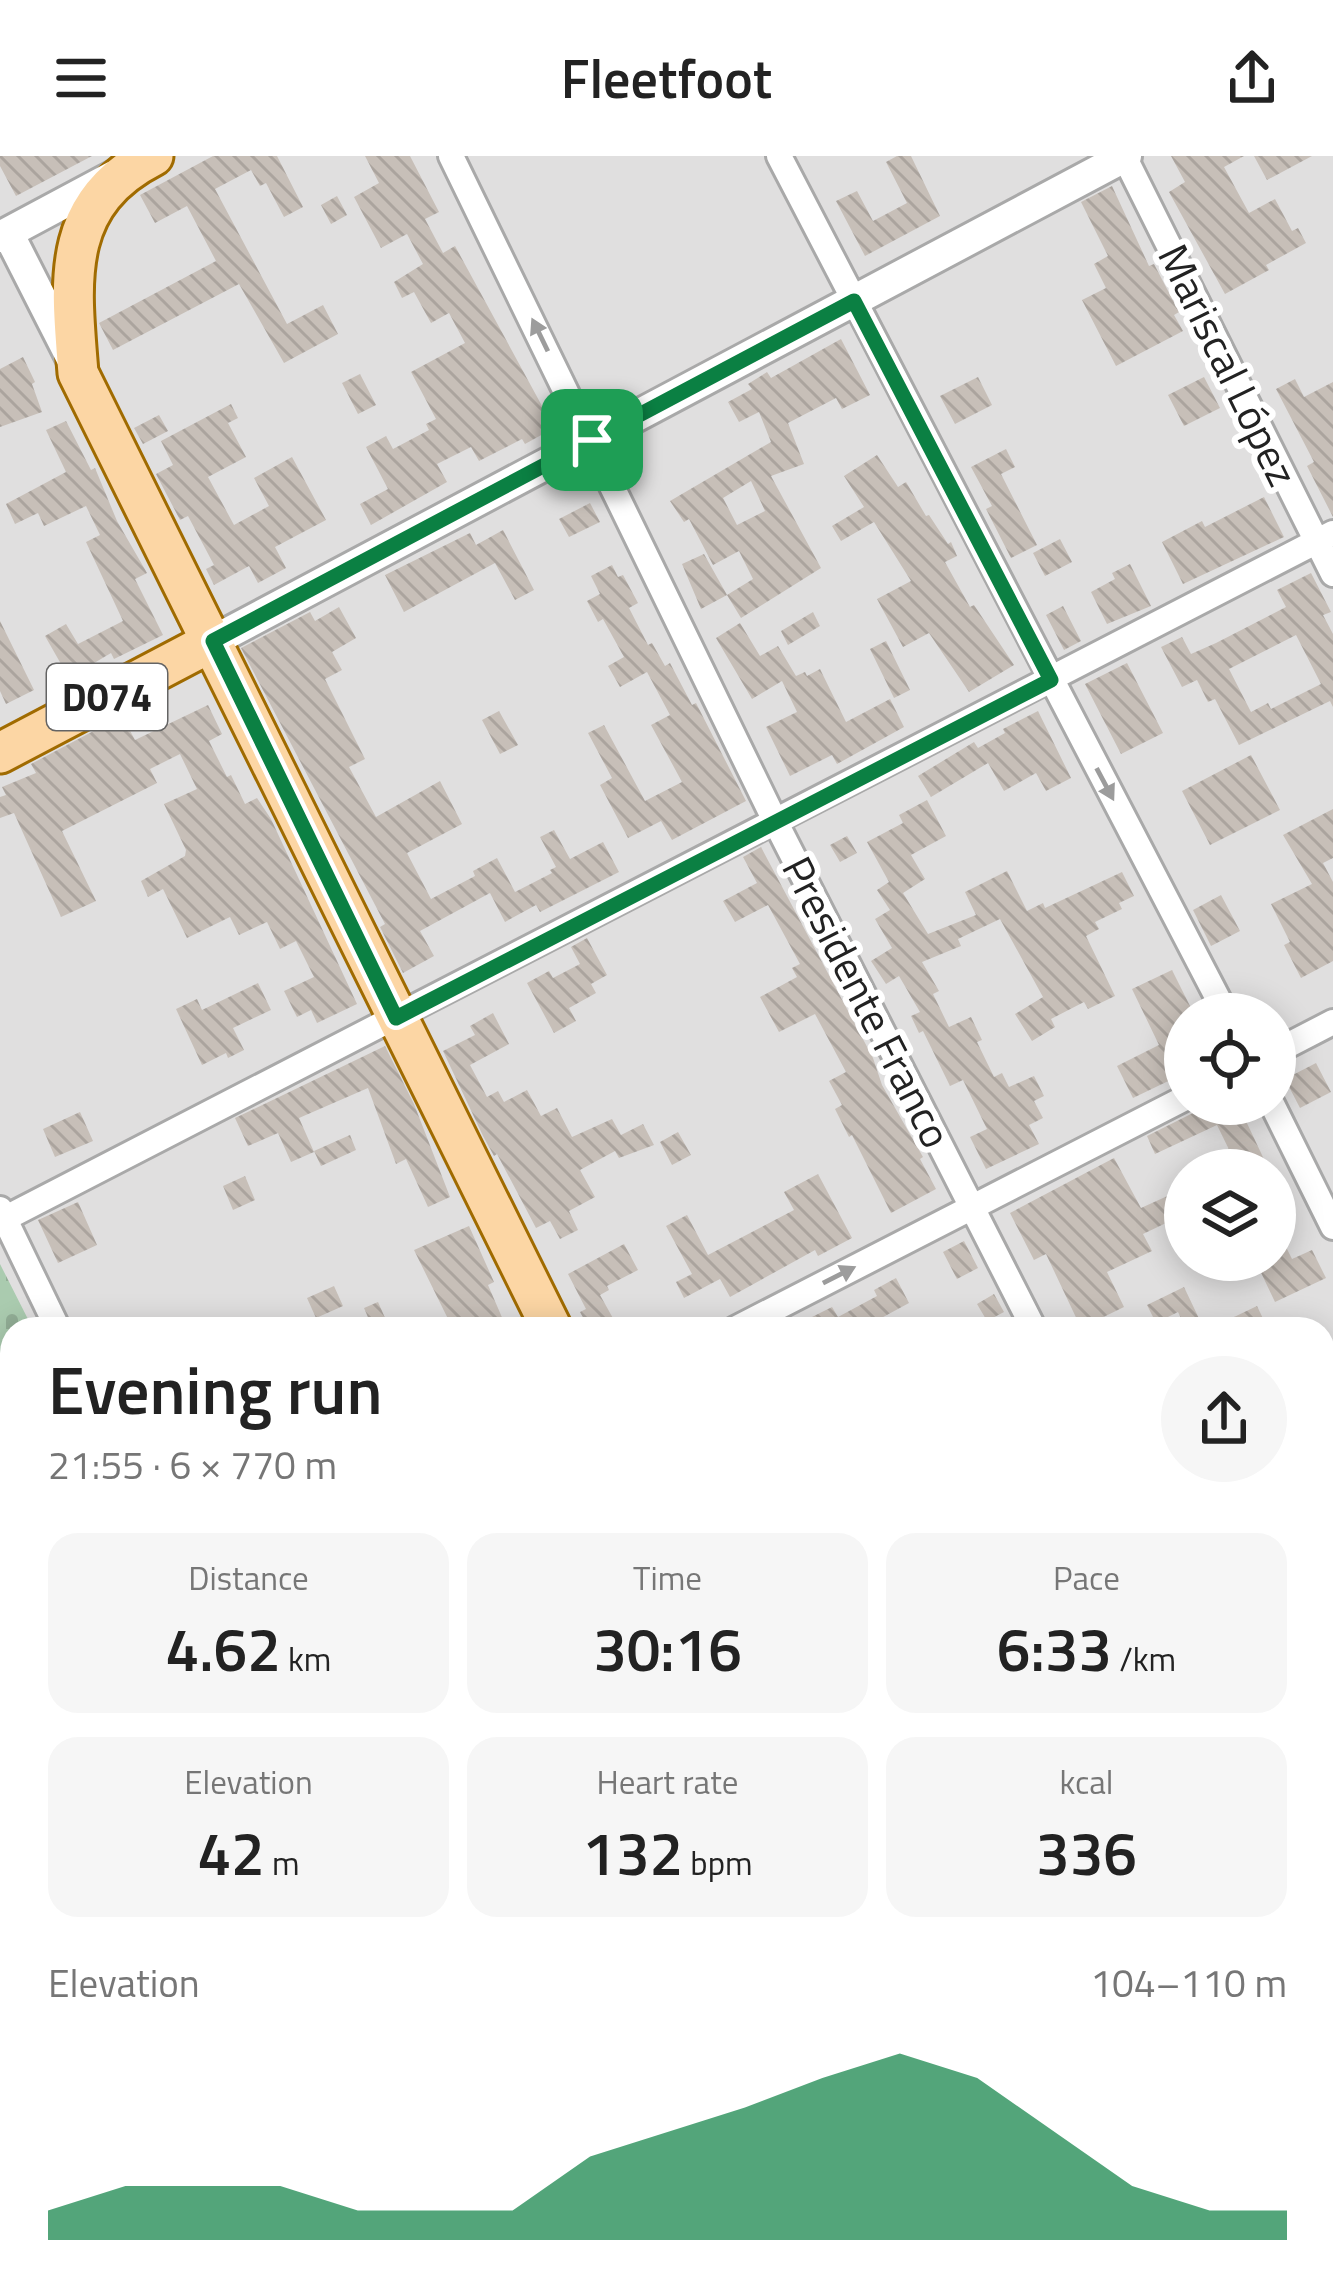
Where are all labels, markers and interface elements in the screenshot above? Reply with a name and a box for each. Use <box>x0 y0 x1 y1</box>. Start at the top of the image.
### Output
text: Fleetfoot <box>561 37 772 119</box>
icon: menu <box>48 45 114 111</box>
icon: share <box>1219 45 1285 111</box>
street label: Mariscal López <box>1143 233 1315 497</box>
one-way arrow <box>530 317 550 352</box>
pin <box>541 389 643 491</box>
icon: arrive <box>559 407 625 473</box>
road number: D074 <box>47 664 167 730</box>
one-way arrow <box>1095 766 1115 801</box>
street label: Presidente Franco <box>767 845 969 1158</box>
map controls <box>1164 993 1296 1281</box>
button: locate <box>1164 993 1296 1125</box>
button: layers <box>1164 1149 1296 1281</box>
one-way arrow <box>822 1266 857 1286</box>
text: Evening run <box>48 1339 382 1440</box>
button: share <box>1161 1356 1287 1482</box>
text: 21:55 · 6 × 770 m <box>48 1435 337 1494</box>
text: Distance <box>188 1553 309 1603</box>
text: Time <box>633 1553 702 1603</box>
text: Pace <box>1053 1553 1120 1603</box>
text: 4.62 <box>166 1603 281 1694</box>
text: 30:16 <box>593 1603 742 1694</box>
text: 6:33 <box>997 1603 1112 1694</box>
text: km <box>281 1634 331 1684</box>
text: /km <box>1112 1634 1176 1684</box>
text: Elevation <box>184 1757 313 1807</box>
text: Heart rate <box>597 1757 738 1807</box>
text: kcal <box>1060 1757 1113 1807</box>
text: 42 <box>197 1807 265 1898</box>
text: 132 <box>582 1807 683 1898</box>
text: 336 <box>1036 1807 1137 1898</box>
text: m <box>265 1838 300 1888</box>
text: bpm <box>683 1838 753 1888</box>
text: Elevation <box>48 1953 200 2012</box>
text: 104–110 m <box>1090 1953 1287 2012</box>

